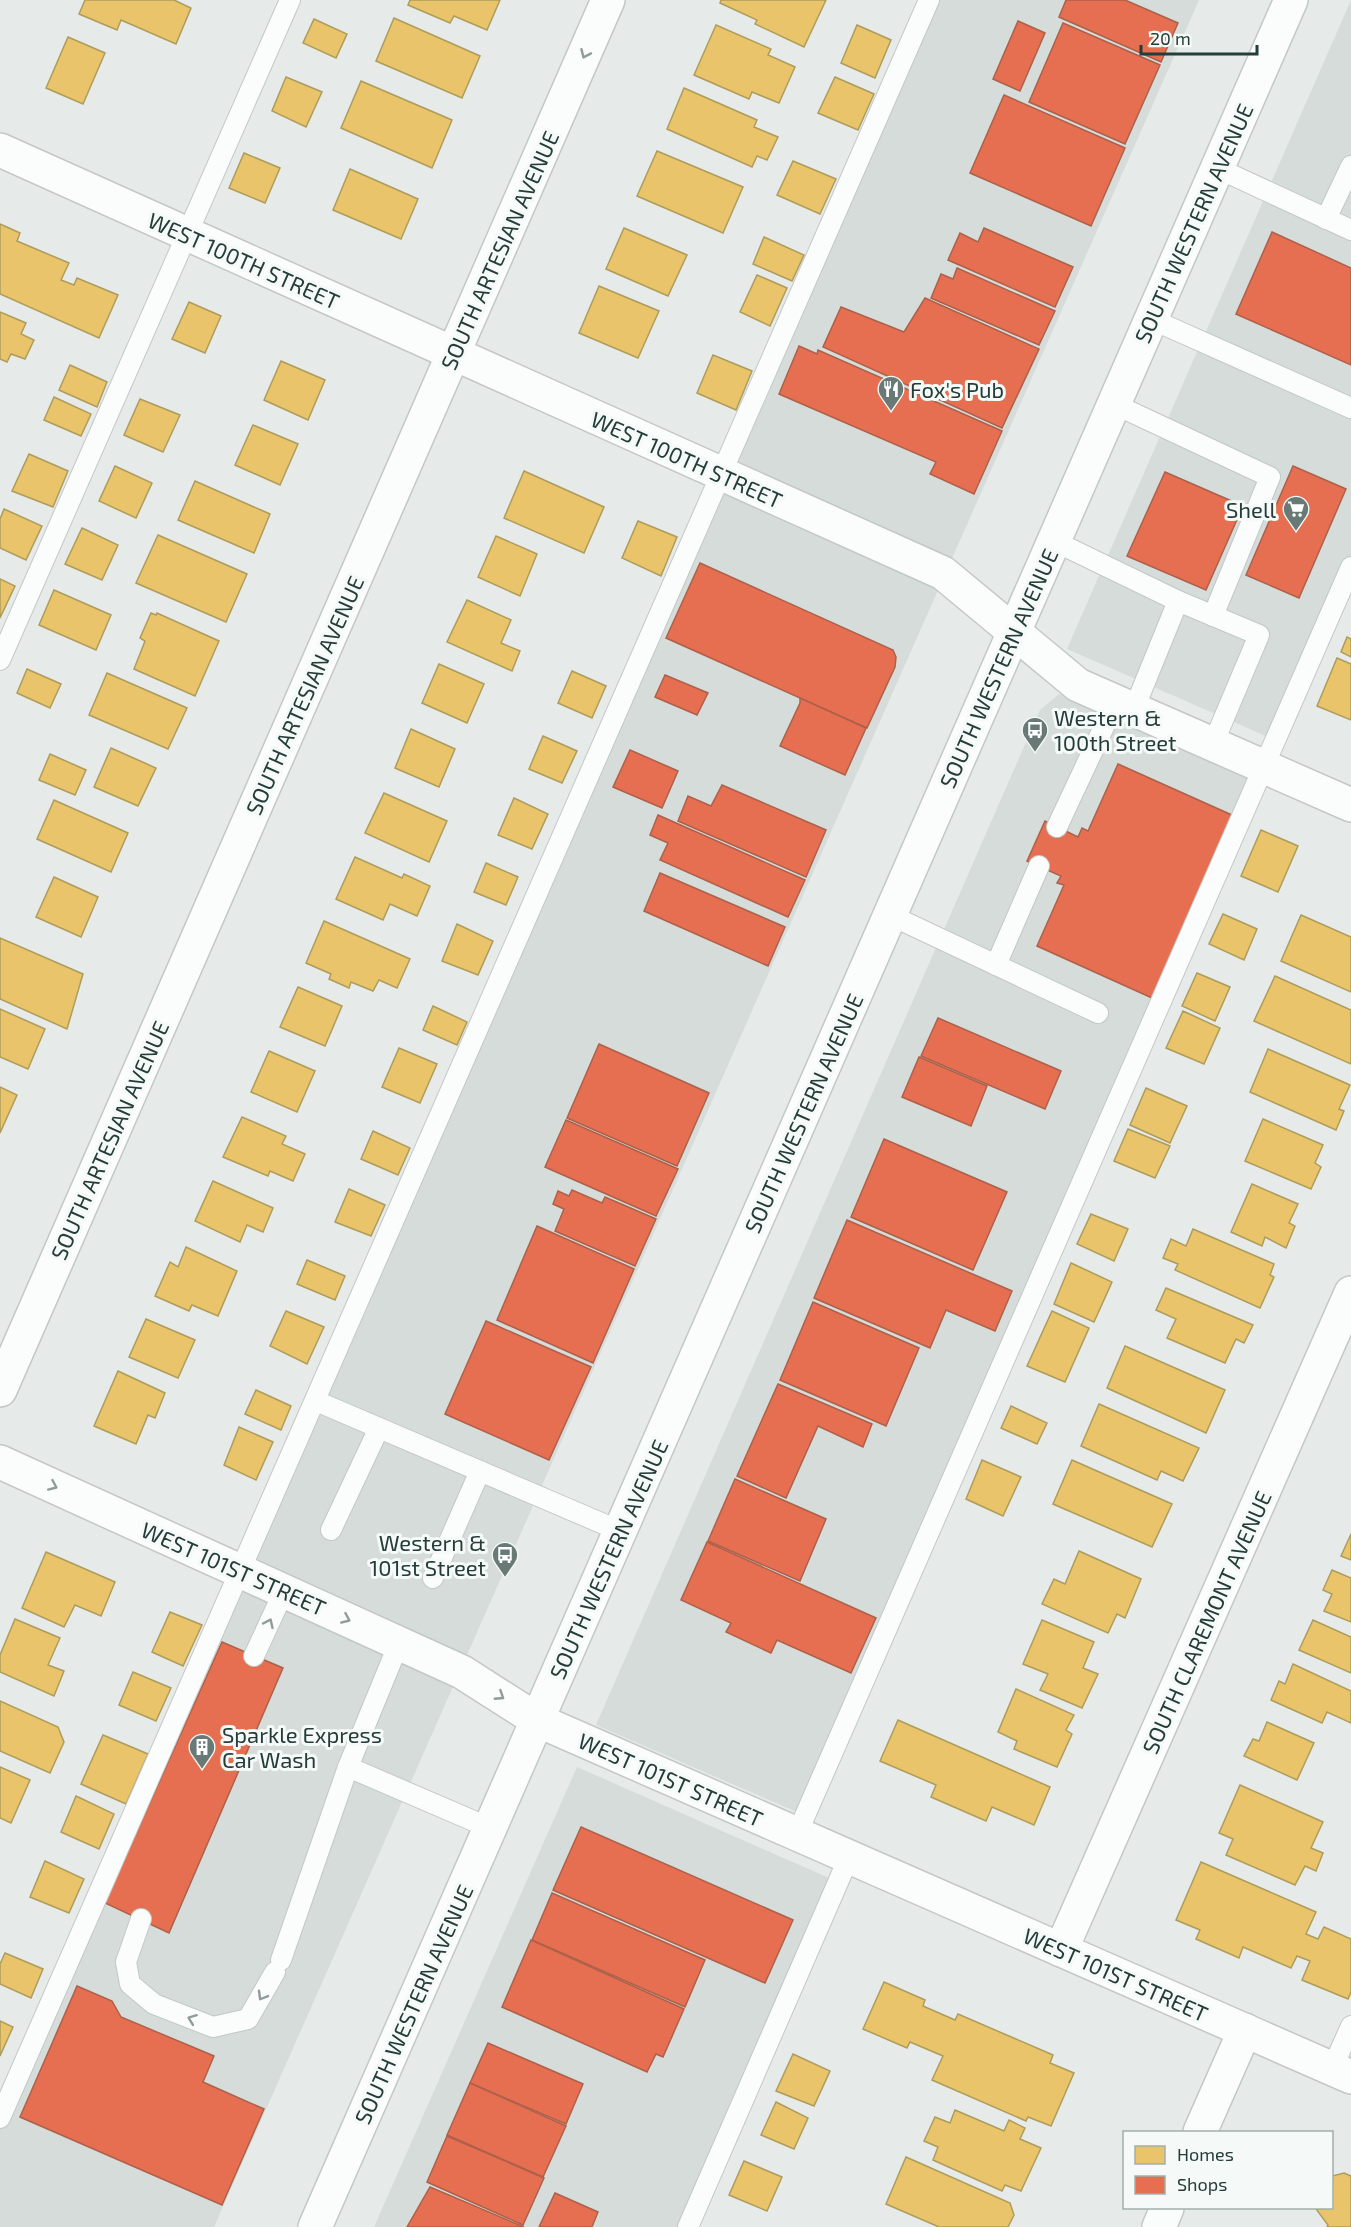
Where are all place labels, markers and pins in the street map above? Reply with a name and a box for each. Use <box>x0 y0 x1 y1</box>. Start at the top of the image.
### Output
restaurant icon: Fox's Pub <box>876 374 906 412</box>
place label: Fox's Pub <box>910 376 1004 402</box>
supermarket icon: Shell <box>1281 494 1311 532</box>
place label: Shell <box>1226 496 1276 522</box>
place label: Western & 100th Street <box>1054 704 1177 755</box>
bus stop icon: Western & 100th Street <box>1020 715 1050 753</box>
place label: Western & 101st Street <box>370 1529 486 1580</box>
bus stop icon: Western & 101st Street <box>490 1540 520 1578</box>
place label: Sparkle Express Car Wash <box>222 1721 382 1772</box>
building icon: Sparkle Express Car Wash <box>187 1732 217 1770</box>

